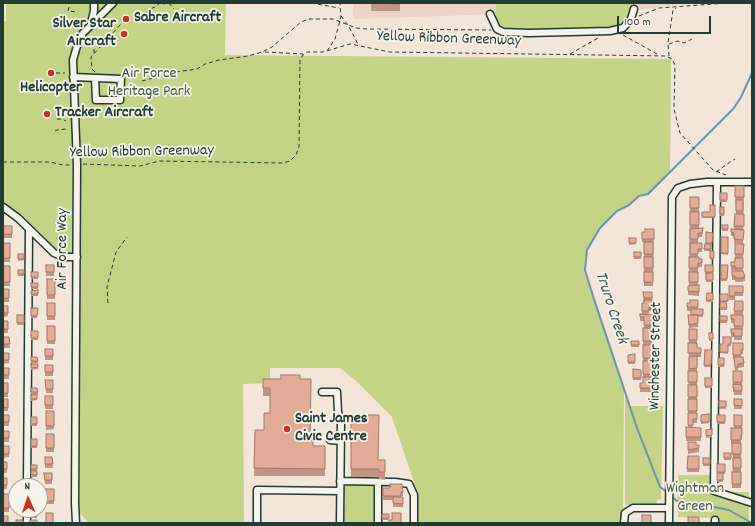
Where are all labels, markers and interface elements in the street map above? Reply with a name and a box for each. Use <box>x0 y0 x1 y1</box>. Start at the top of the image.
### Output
scale bar <box>619 8 713 34</box>
place label: Sabre Aircraft <box>134 9 221 29</box>
marker: Sabre Aircraft <box>121 14 131 24</box>
text: 100 m <box>624 14 651 31</box>
place label: Silver Star Aircraft <box>52 15 116 53</box>
street label: Yellow Ribbon Greenway <box>377 28 521 52</box>
marker: Silver Star Aircraft <box>119 29 129 39</box>
park label: Air Force Heritage Park <box>108 65 190 103</box>
marker: Helicopter <box>46 68 56 78</box>
place label: Helicopter <box>20 79 82 99</box>
place label: Tracker Aircraft <box>55 104 153 124</box>
marker: Tracker Aircraft <box>42 109 52 119</box>
street label: Yellow Ribbon Greenway <box>70 142 214 164</box>
street label: Air Force Way <box>54 208 74 290</box>
water label: Truro Creek <box>589 269 631 347</box>
street label: Winchester Street <box>646 302 668 410</box>
place label: Saint James Civic Centre <box>295 410 368 448</box>
marker: Saint James Civic Centre <box>282 424 292 434</box>
north arrow <box>8 478 48 518</box>
text: N <box>24 479 31 495</box>
park label: Wightman Green <box>666 480 724 518</box>

